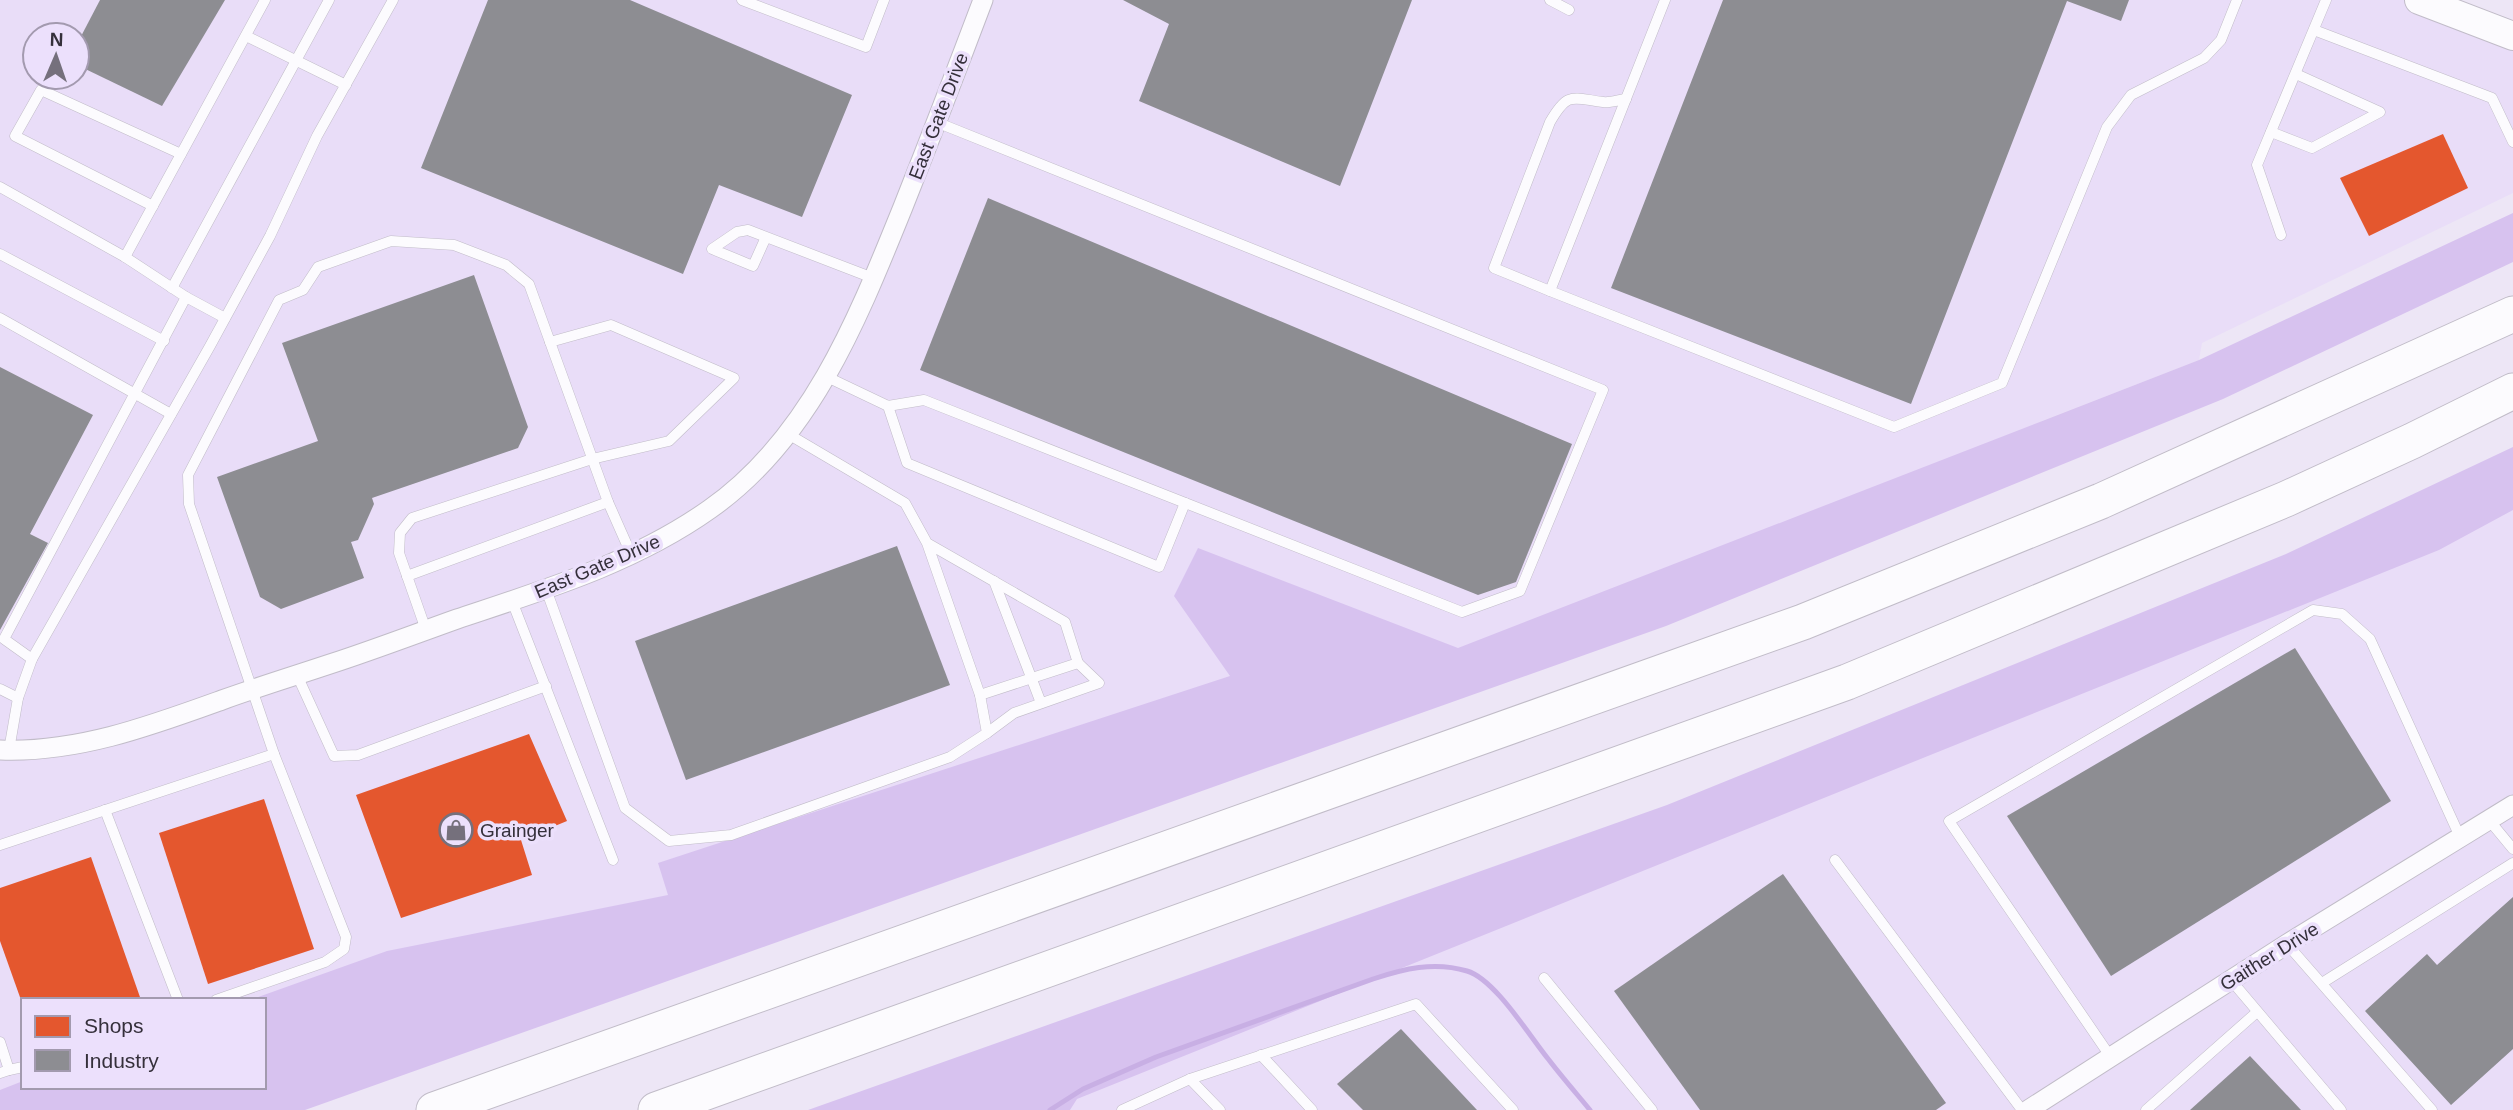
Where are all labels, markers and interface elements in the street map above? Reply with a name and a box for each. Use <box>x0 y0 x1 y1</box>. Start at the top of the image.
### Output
north arrow <box>21 21 91 91</box>
text: N <box>49 29 64 50</box>
street label: East Gate Drive <box>905 50 972 183</box>
street label: East Gate Drive <box>531 531 663 602</box>
shop icon: Grainger <box>437 811 475 849</box>
place label: Grainger <box>480 820 555 841</box>
street label: Gaither Drive <box>2216 918 2322 995</box>
legend <box>21 998 266 1089</box>
text: Shops <box>84 1014 144 1037</box>
text: Industry <box>84 1049 159 1072</box>

